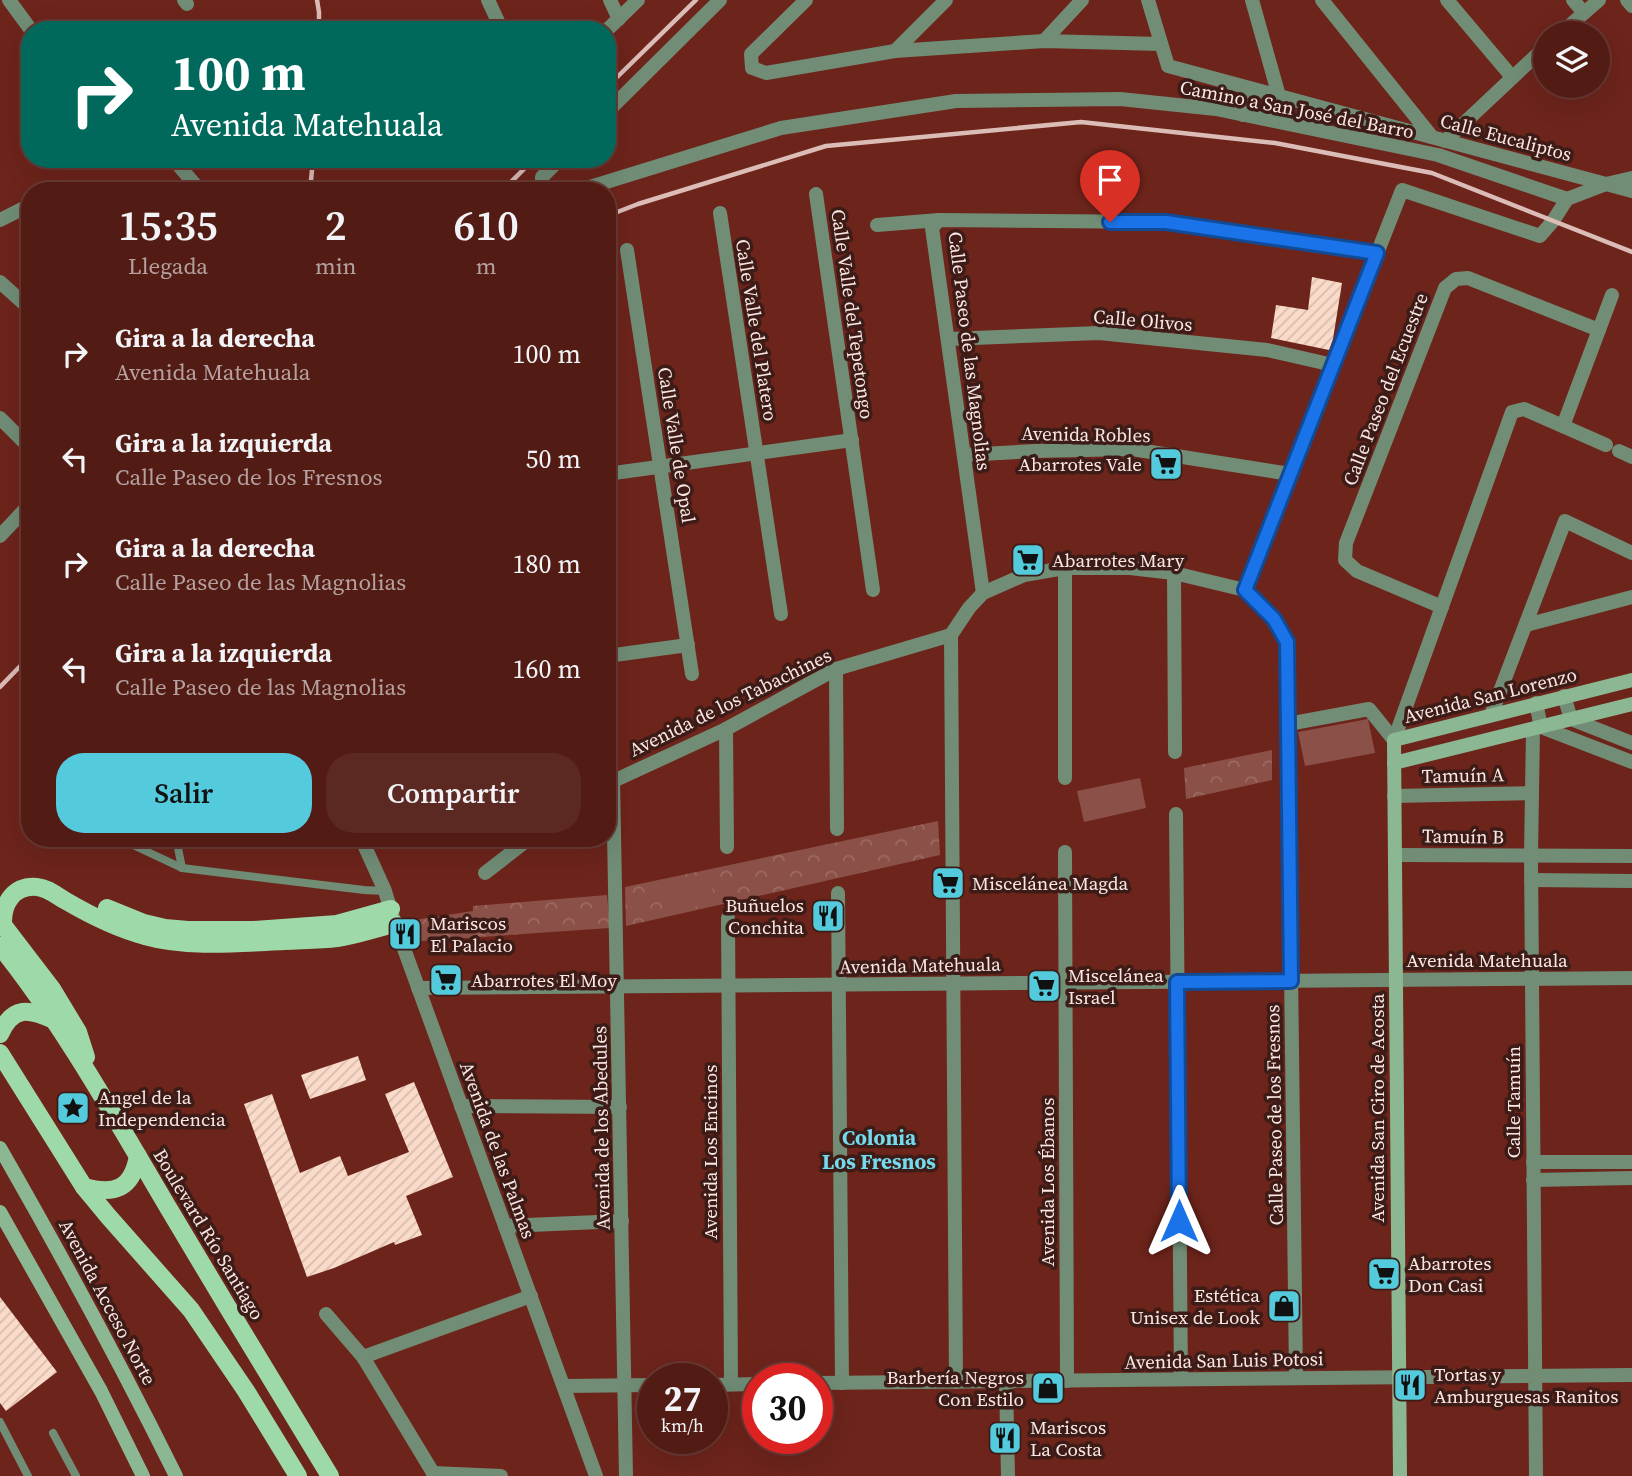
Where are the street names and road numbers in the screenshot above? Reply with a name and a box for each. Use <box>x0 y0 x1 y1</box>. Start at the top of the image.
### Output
street label: Camino a San José del Barro <box>1178 74 1416 144</box>
street label: Calle Eucaliptos <box>1437 107 1575 167</box>
street label: Calle Valle del Tepetongo <box>825 207 881 421</box>
street label: Calle Paseo de las Magnolias <box>942 230 998 472</box>
street label: Calle Valle del Platero <box>730 237 784 423</box>
street label: Calle Paseo del Ecuestre <box>1336 289 1434 489</box>
street label: Calle Olivos <box>1092 303 1194 337</box>
street label: Calle Valle de Opal <box>652 365 702 525</box>
street label: Avenida Robles <box>1021 420 1151 448</box>
street label: Avenida de los Tabachines <box>624 642 836 762</box>
street label: Avenida San Lorenzo <box>1401 661 1579 729</box>
street label: Tamuín A <box>1421 761 1505 789</box>
street label: Tamuín B <box>1422 822 1504 850</box>
street label: Avenida Matehuala <box>1406 947 1568 973</box>
street label: Avenida Matehuala <box>839 951 1001 979</box>
street label: Avenida San Ciro de Acosta <box>1364 993 1390 1222</box>
street label: Calle Paseo de los Fresnos <box>1259 1004 1289 1226</box>
street label: Avenida de los Abedules <box>586 1026 616 1230</box>
street label: Calle Tamuín <box>1500 1046 1526 1158</box>
street label: Avenida de las Palmas <box>454 1058 542 1242</box>
street label: Avenida Los Encinos <box>697 1065 723 1239</box>
street label: Avenida Los Ébanos <box>1034 1098 1060 1266</box>
street label: Boulevard Río Santiago <box>148 1144 270 1324</box>
street label: Avenida Acceso Norte <box>53 1215 163 1389</box>
street label: Avenida San Luis Potosi <box>1124 1345 1324 1375</box>

